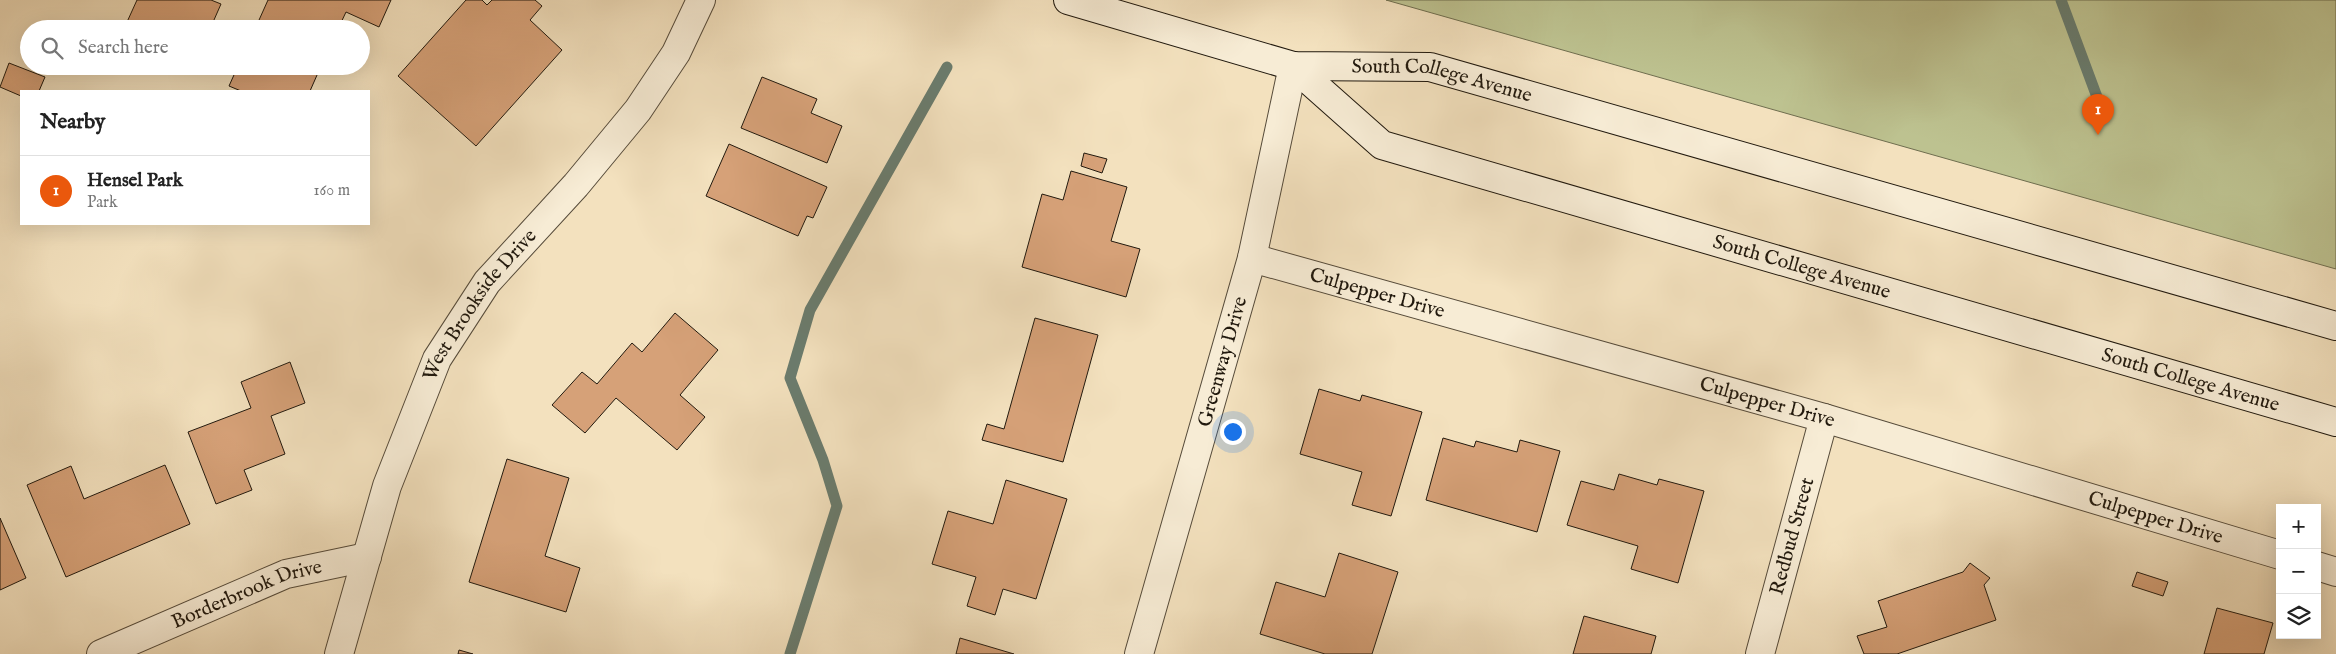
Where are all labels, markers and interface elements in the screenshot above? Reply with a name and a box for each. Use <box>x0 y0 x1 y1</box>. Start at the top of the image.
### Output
search box <box>20 20 370 75</box>
icon: search <box>38 34 66 62</box>
text: Search here <box>78 36 169 60</box>
street label: South College Avenue <box>1351 54 1535 108</box>
pin: 1 <box>2082 94 2114 135</box>
text: Nearby <box>40 109 105 136</box>
text: Hensel Park <box>87 169 183 193</box>
text: 1 <box>53 181 59 201</box>
text: 160 m <box>314 181 350 201</box>
text: Park <box>87 193 117 213</box>
street label: West Brookside Drive <box>417 224 542 384</box>
street label: South College Avenue <box>1710 229 1893 305</box>
street label: Culpepper Drive <box>1307 262 1448 324</box>
street label: Greenway Drive <box>1192 294 1253 430</box>
street label: South College Avenue <box>2099 342 2282 417</box>
street label: Culpepper Drive <box>1697 371 1838 433</box>
your location <box>1220 419 1246 445</box>
street label: Redbud Street <box>1764 475 1820 598</box>
street label: Culpepper Drive <box>2085 486 2226 550</box>
map controls <box>2276 504 2321 639</box>
button: + <box>2276 504 2321 549</box>
button: − <box>2276 549 2321 594</box>
street label: Borderbrook Drive <box>168 554 324 634</box>
button: layers <box>2276 594 2321 639</box>

